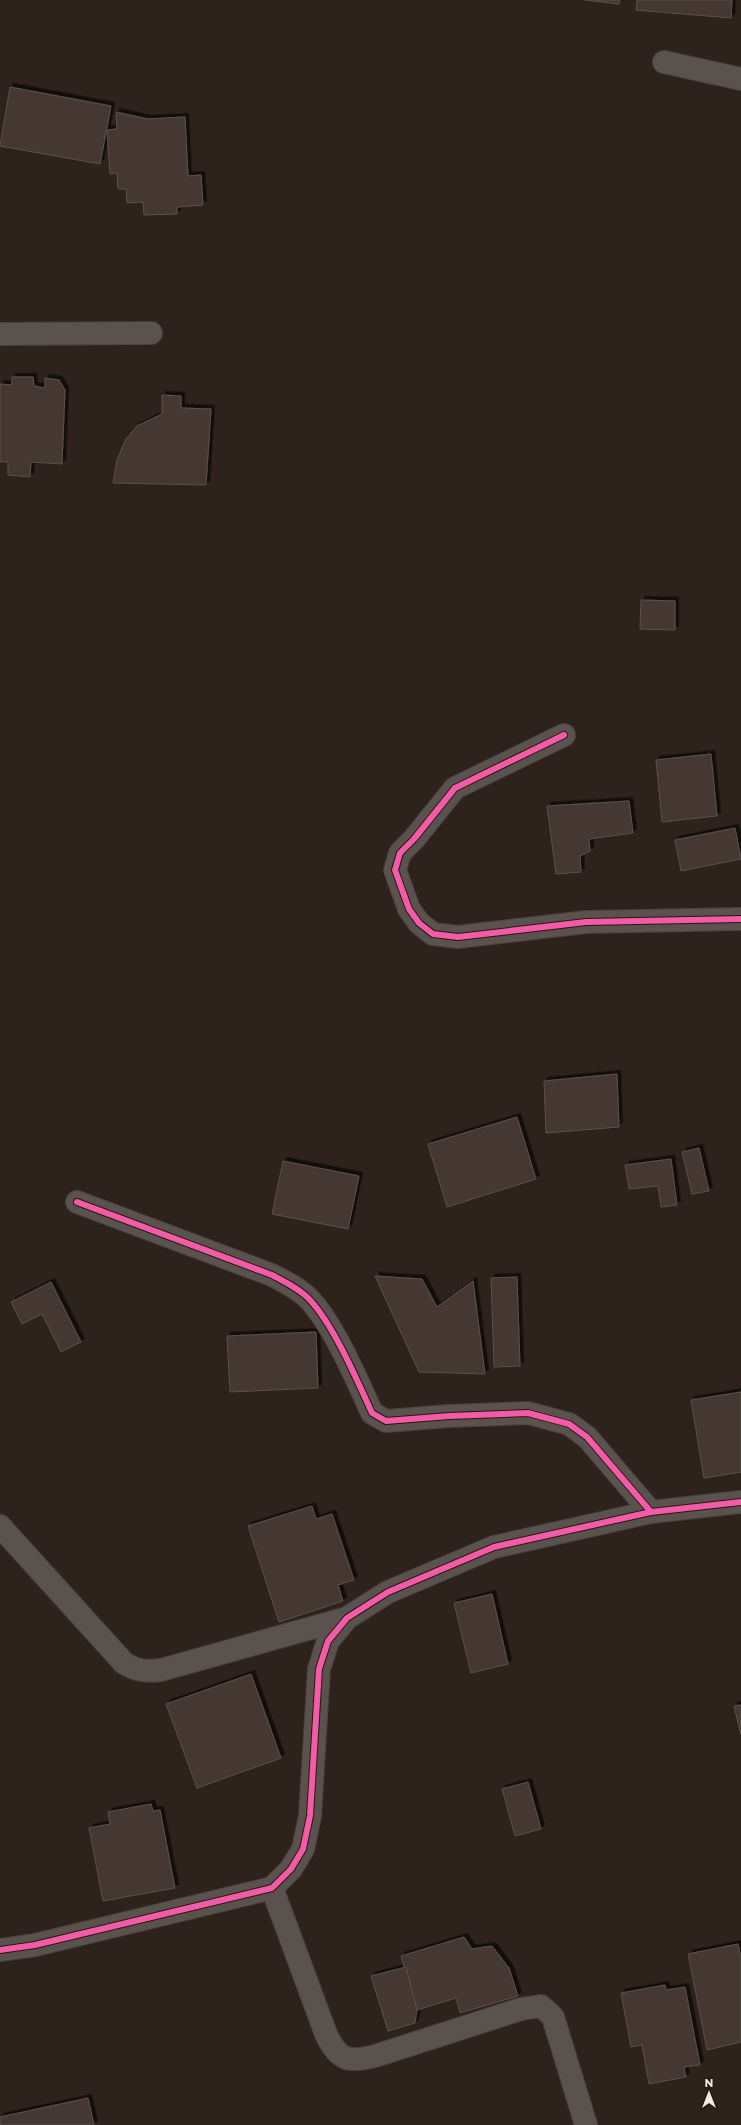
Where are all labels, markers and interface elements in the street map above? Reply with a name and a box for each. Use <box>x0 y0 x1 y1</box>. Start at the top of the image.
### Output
north arrow <box>689 2073 729 2113</box>
text: N <box>705 2076 713 2090</box>

